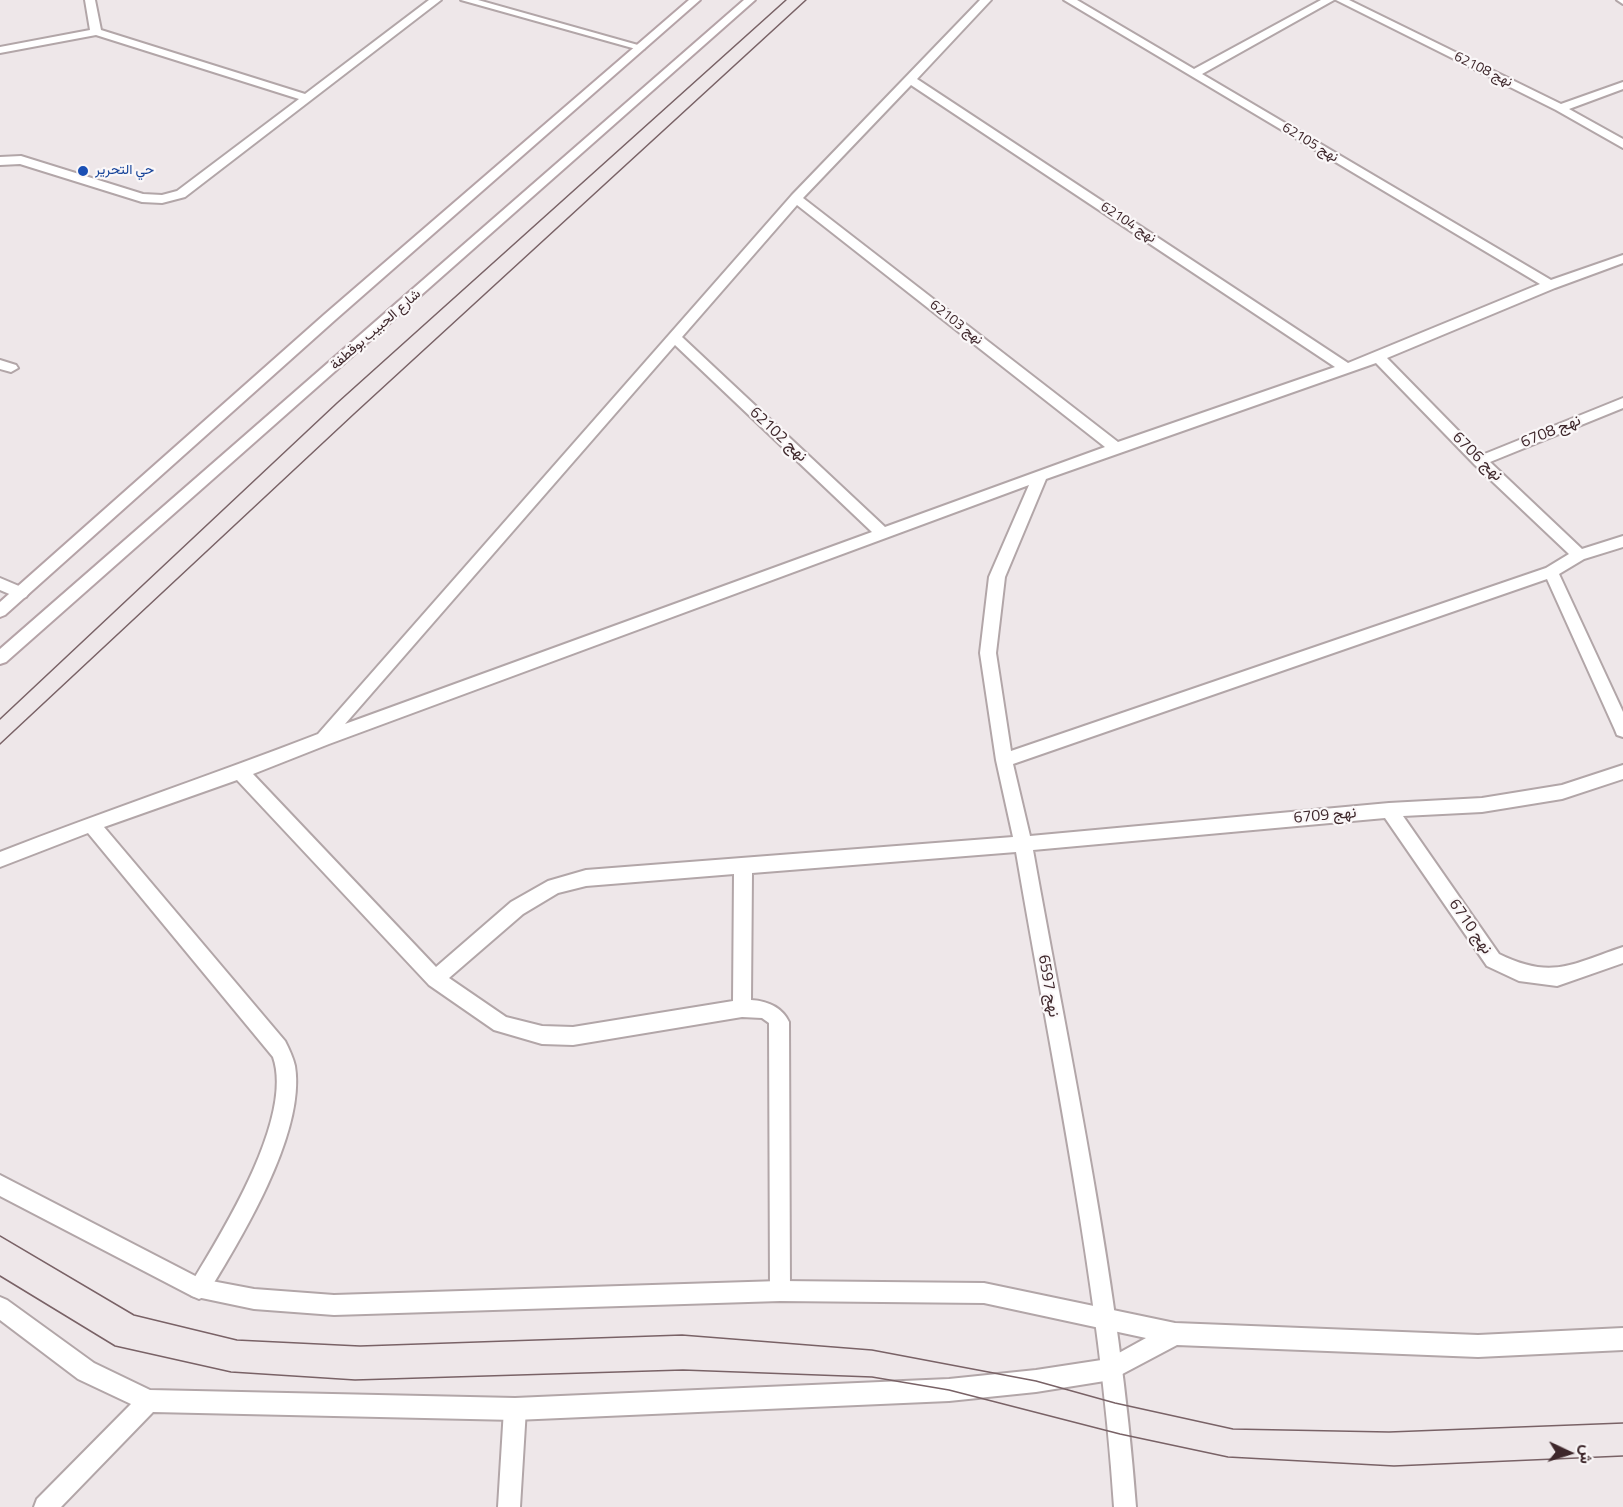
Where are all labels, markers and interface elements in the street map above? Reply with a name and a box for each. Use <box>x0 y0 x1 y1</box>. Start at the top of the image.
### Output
street label: نهج 62108 <box>1451 49 1515 91</box>
street label: نهج 62105 <box>1279 120 1341 166</box>
place label: حي التحرير <box>95 163 154 179</box>
marker: حي التحرير <box>76 164 90 178</box>
street label: نهج 62104 <box>1097 199 1159 247</box>
street label: شارع الحبيب بوقطفة <box>327 286 425 374</box>
street label: نهج 62103 <box>926 297 986 349</box>
street label: نهج 62102 <box>745 403 811 467</box>
street label: نهج 6708 <box>1518 411 1584 453</box>
street label: نهج 6706 <box>1448 428 1506 486</box>
street label: نهج 6709 <box>1293 804 1357 828</box>
street label: نهج 6710 <box>1444 896 1496 958</box>
street label: نهج 6597 <box>1033 953 1063 1019</box>
north arrow <box>1539 1423 1599 1483</box>
text: ش <box>1574 1444 1600 1465</box>

